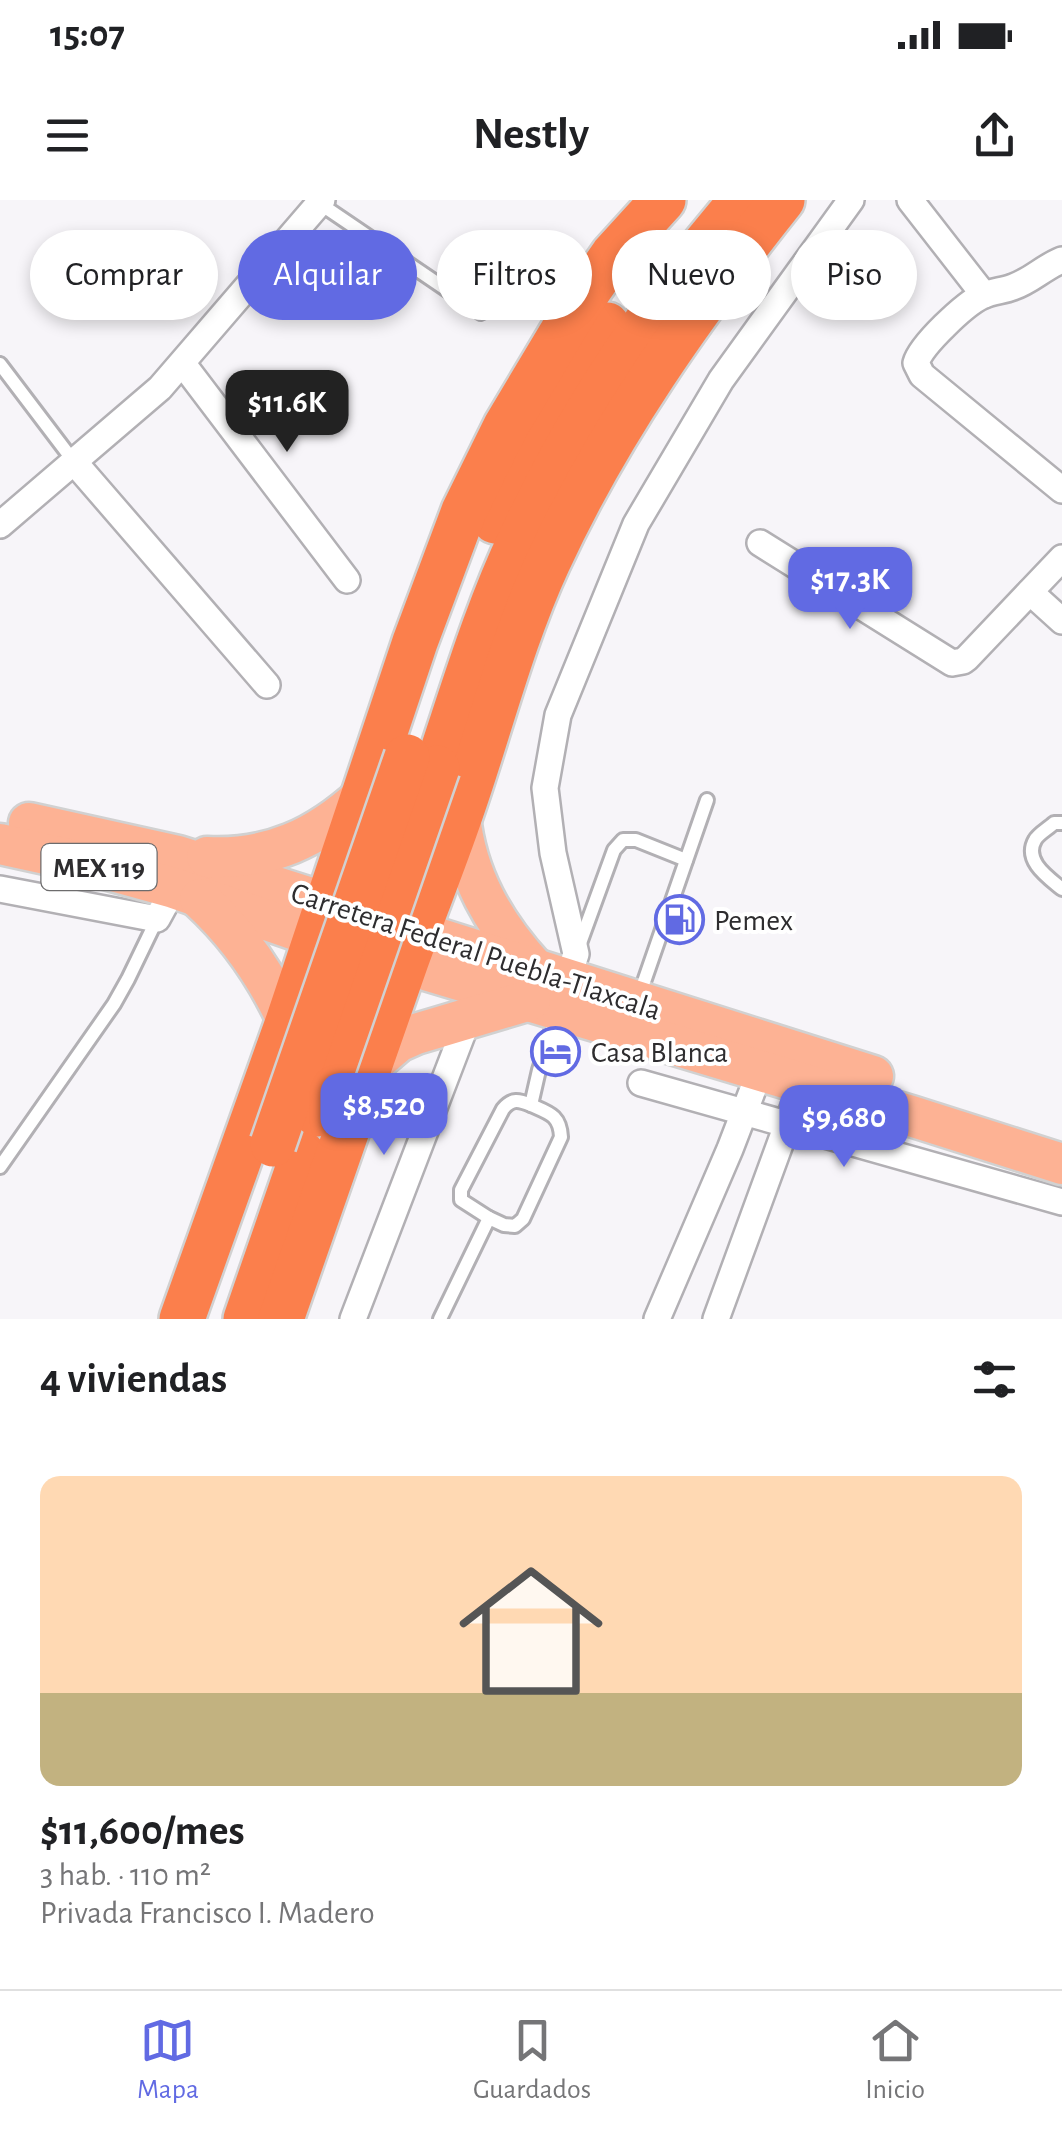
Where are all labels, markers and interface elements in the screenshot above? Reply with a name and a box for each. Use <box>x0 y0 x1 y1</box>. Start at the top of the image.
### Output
text: 15:07 <box>50 16 125 54</box>
icon: menu <box>40 108 95 163</box>
icon: share <box>967 108 1022 163</box>
text: Nestly <box>473 112 589 157</box>
chip: Comprar <box>30 230 218 320</box>
chip: Alquilar <box>238 230 417 320</box>
chip: Filtros <box>437 230 592 320</box>
chip: Nuevo <box>612 230 771 320</box>
chip: Piso <box>791 230 917 320</box>
pin: $11.6K <box>206 370 368 455</box>
text: $11.6K <box>248 386 326 418</box>
pin: $17.3K <box>769 547 931 632</box>
text: $17.3K <box>810 563 890 595</box>
road number: MEX 119 <box>42 844 156 890</box>
street label: Carretera Federal Puebla-Tlaxcala <box>287 878 664 1026</box>
fuel station icon: Pemex <box>653 894 705 946</box>
place label: Pemex <box>714 906 793 936</box>
hotel icon: Casa Blanca <box>530 1026 582 1078</box>
place label: Casa Blanca <box>591 1038 728 1068</box>
pin: $8,520 <box>303 1073 465 1158</box>
pin: $9,680 <box>763 1085 925 1170</box>
text: $8,520 <box>342 1089 426 1121</box>
text: $9,680 <box>801 1101 887 1133</box>
icon: filters <box>967 1352 1022 1407</box>
text: 4 viviendas <box>40 1358 227 1400</box>
icon: home <box>441 1541 621 1721</box>
text: $11,600/mes <box>40 1810 245 1852</box>
text: 3 hab. · 110 m² <box>40 1859 211 1891</box>
text: Privada Francisco I. Madero <box>40 1897 375 1929</box>
tab: Mapa <box>137 2013 199 2107</box>
tab: Guardados <box>473 2013 591 2107</box>
tab: Inicio <box>865 2013 925 2107</box>

